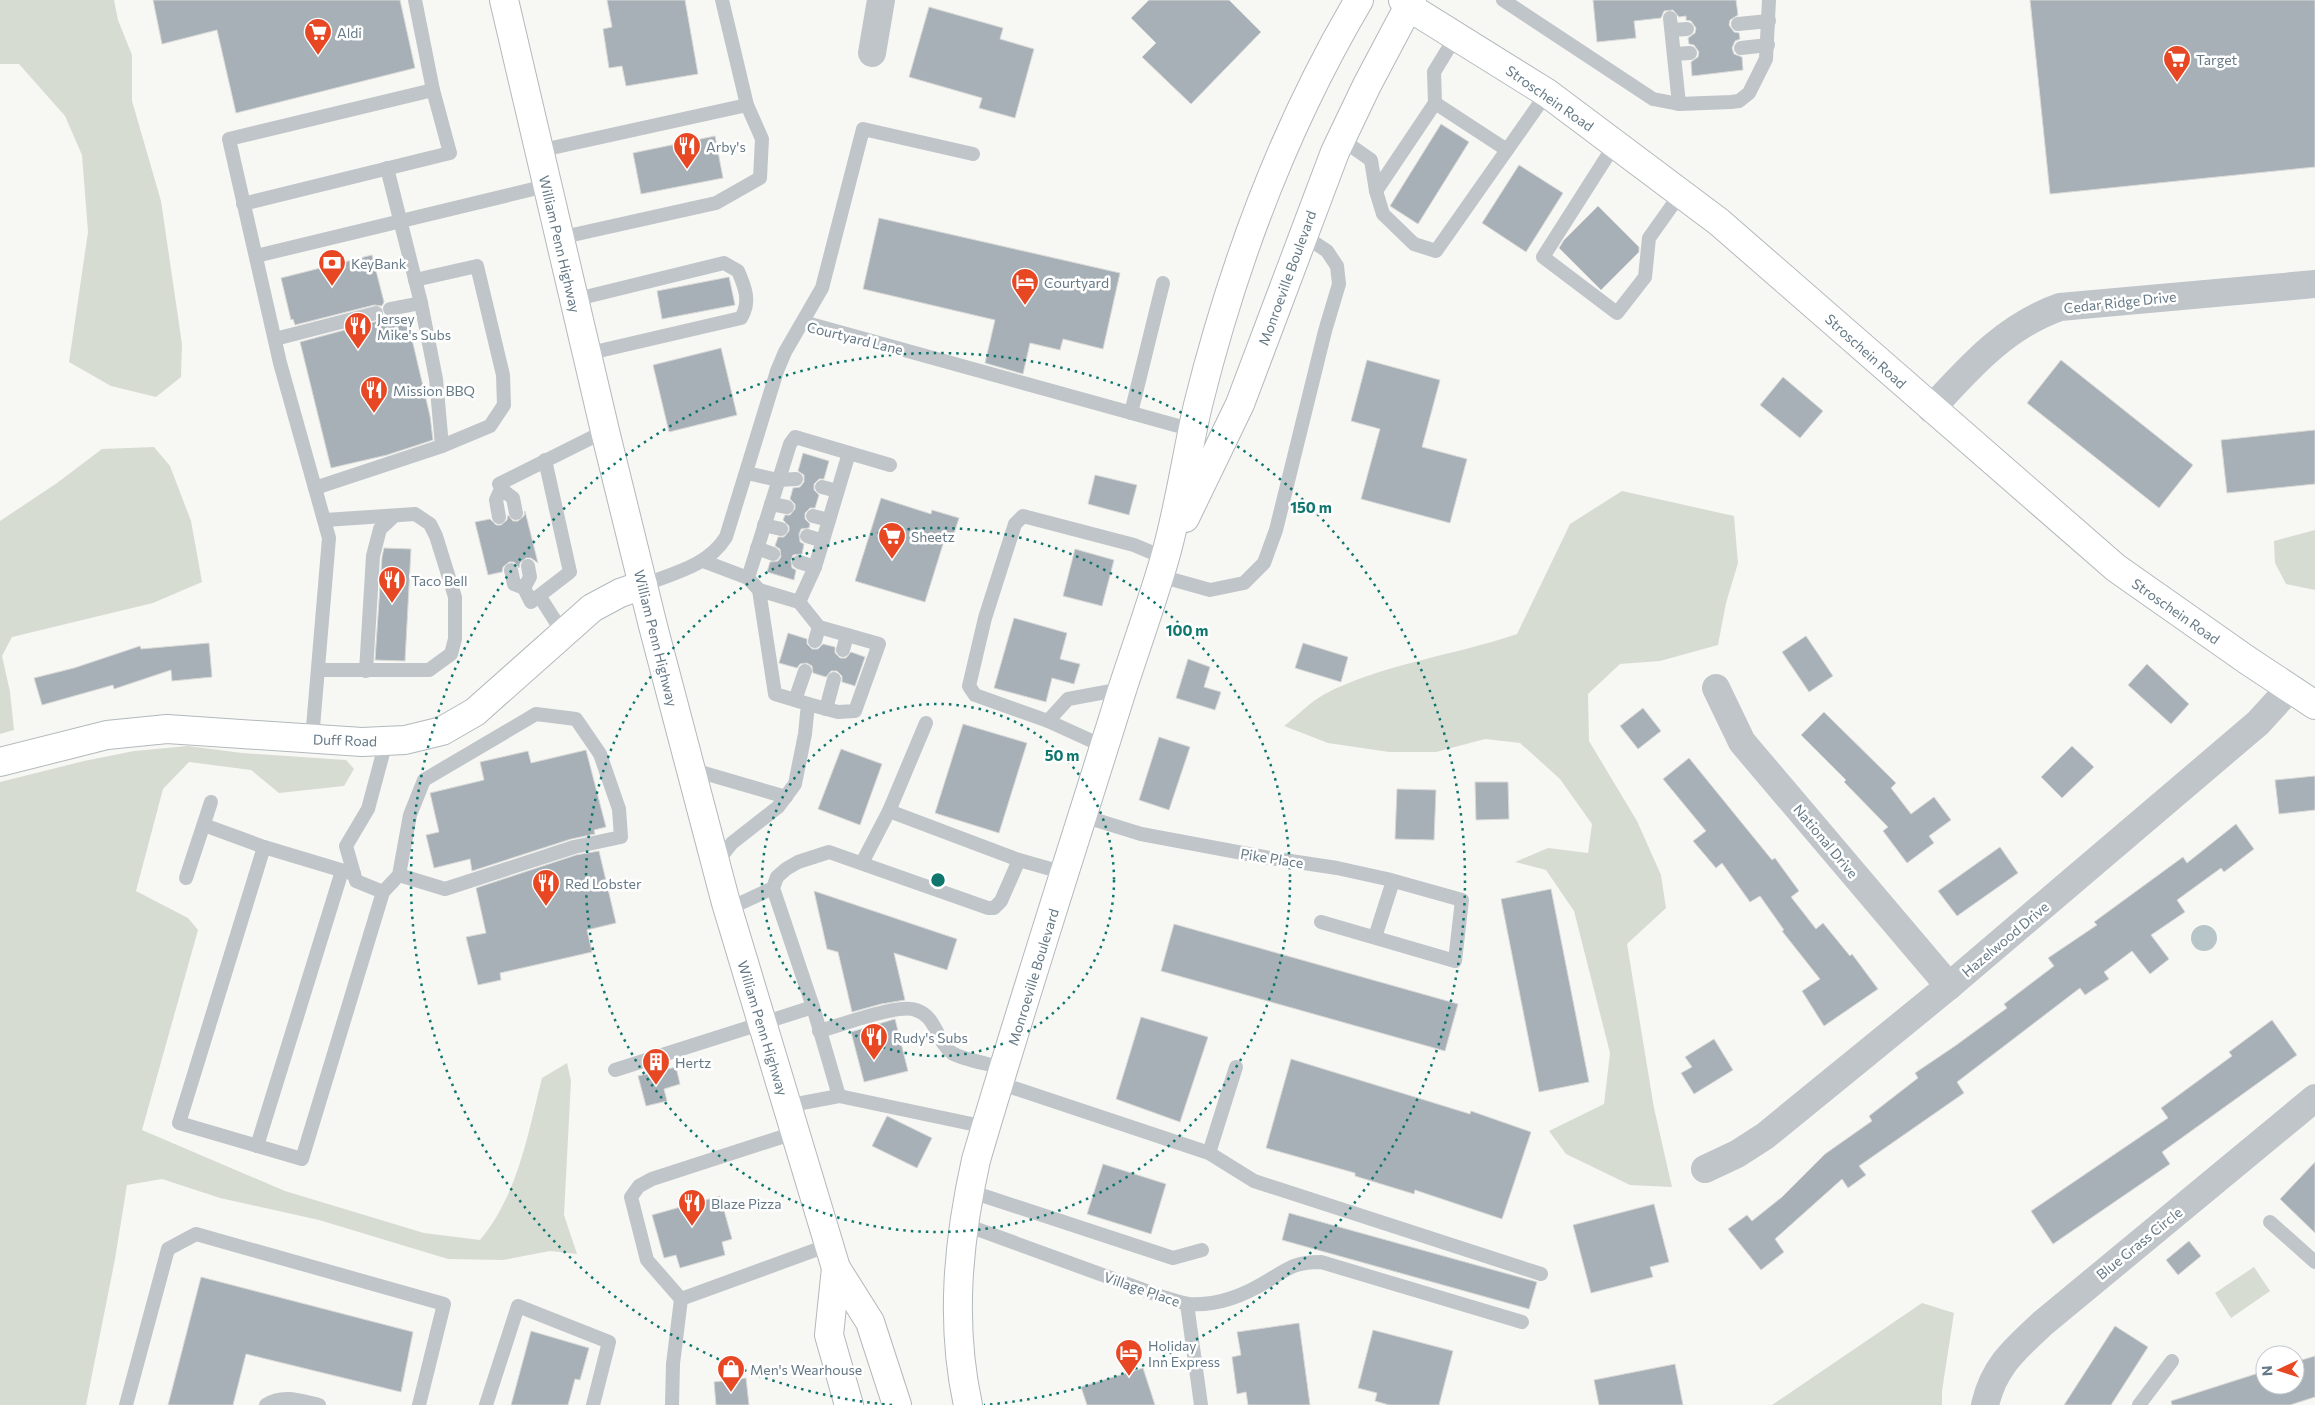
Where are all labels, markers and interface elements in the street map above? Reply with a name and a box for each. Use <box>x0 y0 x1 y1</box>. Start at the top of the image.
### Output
supermarket icon: Aldi <box>303 17 333 56</box>
place label: Aldi <box>337 24 362 41</box>
supermarket icon: Target <box>2162 44 2192 83</box>
place label: Target <box>2196 51 2237 68</box>
street label: Stroschein Road <box>1503 61 1597 135</box>
restaurant icon: Arby's <box>672 131 702 170</box>
place label: Arby's <box>706 138 746 155</box>
street label: William Penn Highway <box>536 174 584 314</box>
street label: Monroeville Boulevard <box>1255 208 1319 348</box>
bank icon: KeyBank <box>317 248 347 287</box>
place label: KeyBank <box>351 255 407 272</box>
hotel icon: Courtyard <box>1010 267 1040 306</box>
place label: Courtyard <box>1044 274 1109 291</box>
street label: Cedar Ridge Drive <box>2063 288 2177 316</box>
place label: Jersey Mike's Subs <box>377 310 451 343</box>
street label: Stroschein Road <box>1822 310 1910 392</box>
restaurant icon: Jersey Mike's Subs <box>343 311 373 350</box>
street label: Courtyard Lane <box>805 318 905 358</box>
restaurant icon: Mission BBQ <box>359 375 389 414</box>
place label: Mission BBQ <box>393 382 475 399</box>
text: 150 m <box>1290 498 1332 516</box>
supermarket icon: Sheetz <box>877 521 907 560</box>
place label: Sheetz <box>911 528 955 545</box>
restaurant icon: Taco Bell <box>377 565 407 604</box>
street label: William Penn Highway <box>631 568 681 708</box>
place label: Taco Bell <box>411 572 468 589</box>
street label: Stroschein Road <box>2129 574 2223 648</box>
text: 100 m <box>1166 621 1208 639</box>
street label: Duff Road <box>313 730 377 750</box>
text: 50 m <box>1045 746 1079 764</box>
street label: National Drive <box>1790 801 1862 881</box>
street label: Pike Place <box>1239 845 1305 871</box>
restaurant icon: Red Lobster <box>531 868 561 907</box>
centre of rings <box>929 871 947 889</box>
place label: Red Lobster <box>565 875 642 892</box>
street label: Hazelwood Drive <box>1958 898 2052 980</box>
street label: Monroeville Boulevard <box>1004 906 1062 1048</box>
street label: William Penn Highway <box>734 958 792 1098</box>
restaurant icon: Rudy's Subs <box>859 1022 889 1061</box>
place label: Rudy's Subs <box>893 1029 968 1046</box>
building icon: Hertz <box>641 1047 671 1086</box>
place label: Hertz <box>675 1054 711 1071</box>
restaurant icon: Blaze Pizza <box>677 1188 707 1227</box>
place label: Blaze Pizza <box>711 1195 782 1212</box>
street label: Blue Grass Circle <box>2093 1203 2185 1283</box>
street label: Village Place <box>1102 1268 1182 1310</box>
place label: Holiday Inn Express <box>1148 1337 1220 1370</box>
hotel icon: Holiday Inn Express <box>1114 1338 1144 1377</box>
north arrow <box>2255 1345 2305 1395</box>
shop icon: Men's Wearhouse <box>716 1354 746 1393</box>
place label: Men's Wearhouse <box>750 1361 862 1378</box>
text: N <box>2258 1365 2275 1377</box>

